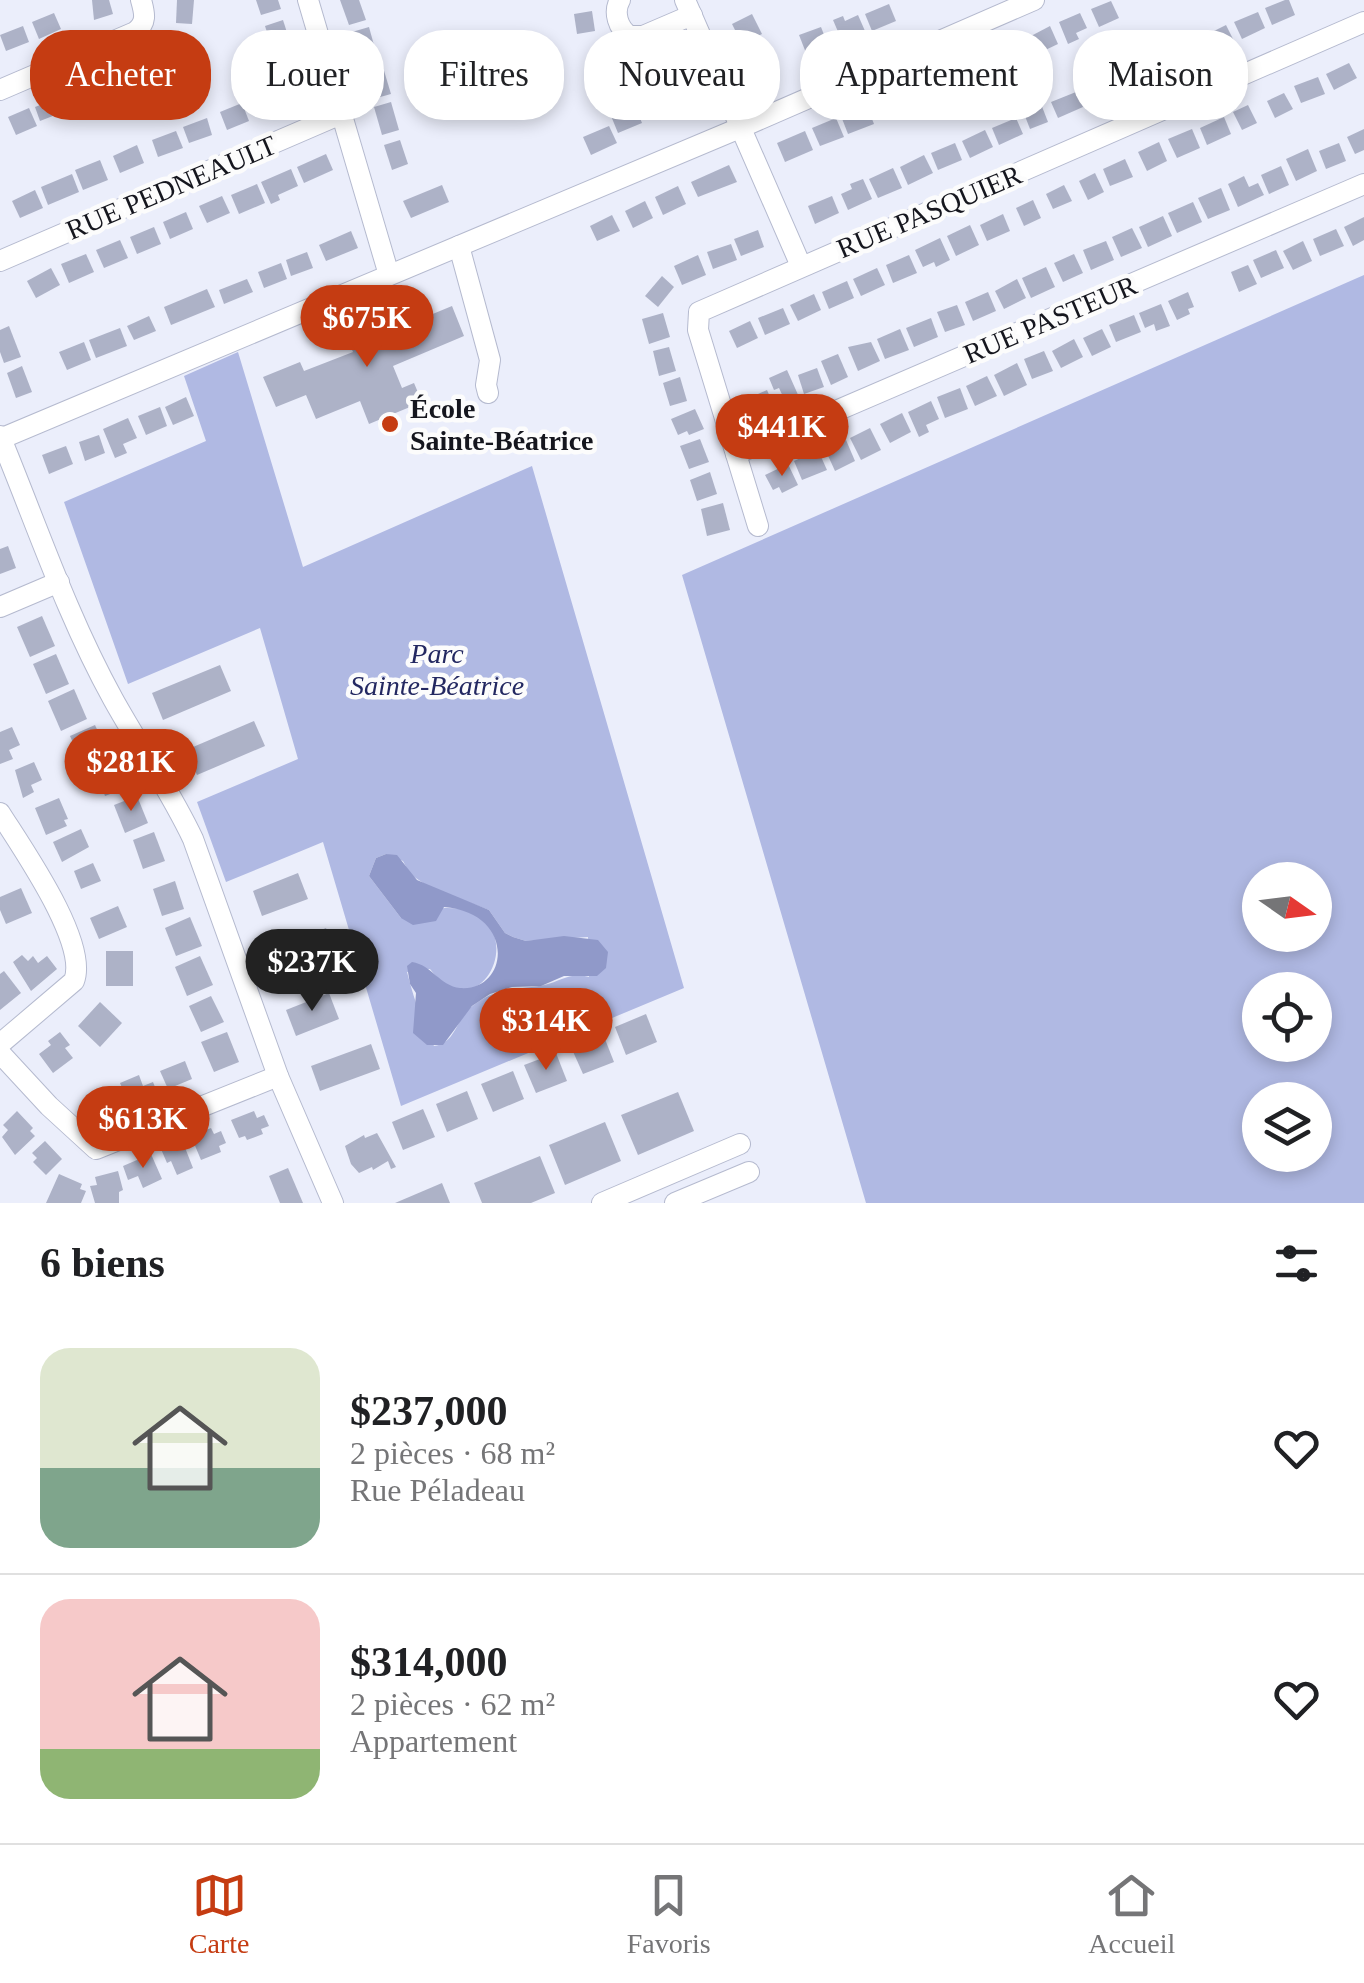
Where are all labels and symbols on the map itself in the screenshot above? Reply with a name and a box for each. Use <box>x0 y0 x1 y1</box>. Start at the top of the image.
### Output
street label: RUE PEDNEAULT <box>61 129 281 246</box>
street label: RUE PASQUIER <box>832 159 1026 264</box>
street label: RUE PASTEUR <box>959 269 1142 370</box>
pin: $675K <box>297 285 437 370</box>
place label: École Sainte-Béatrice <box>410 393 594 456</box>
pin: $441K <box>712 394 852 479</box>
marker: École Sainte-Béatrice <box>379 413 401 435</box>
park label: Parc Sainte-Béatrice <box>350 638 524 701</box>
pin: $281K <box>61 729 201 814</box>
north arrow <box>1242 862 1332 952</box>
pin: $237K <box>242 929 382 1014</box>
pin: $314K <box>476 988 616 1073</box>
pin: $613K <box>73 1086 213 1171</box>

